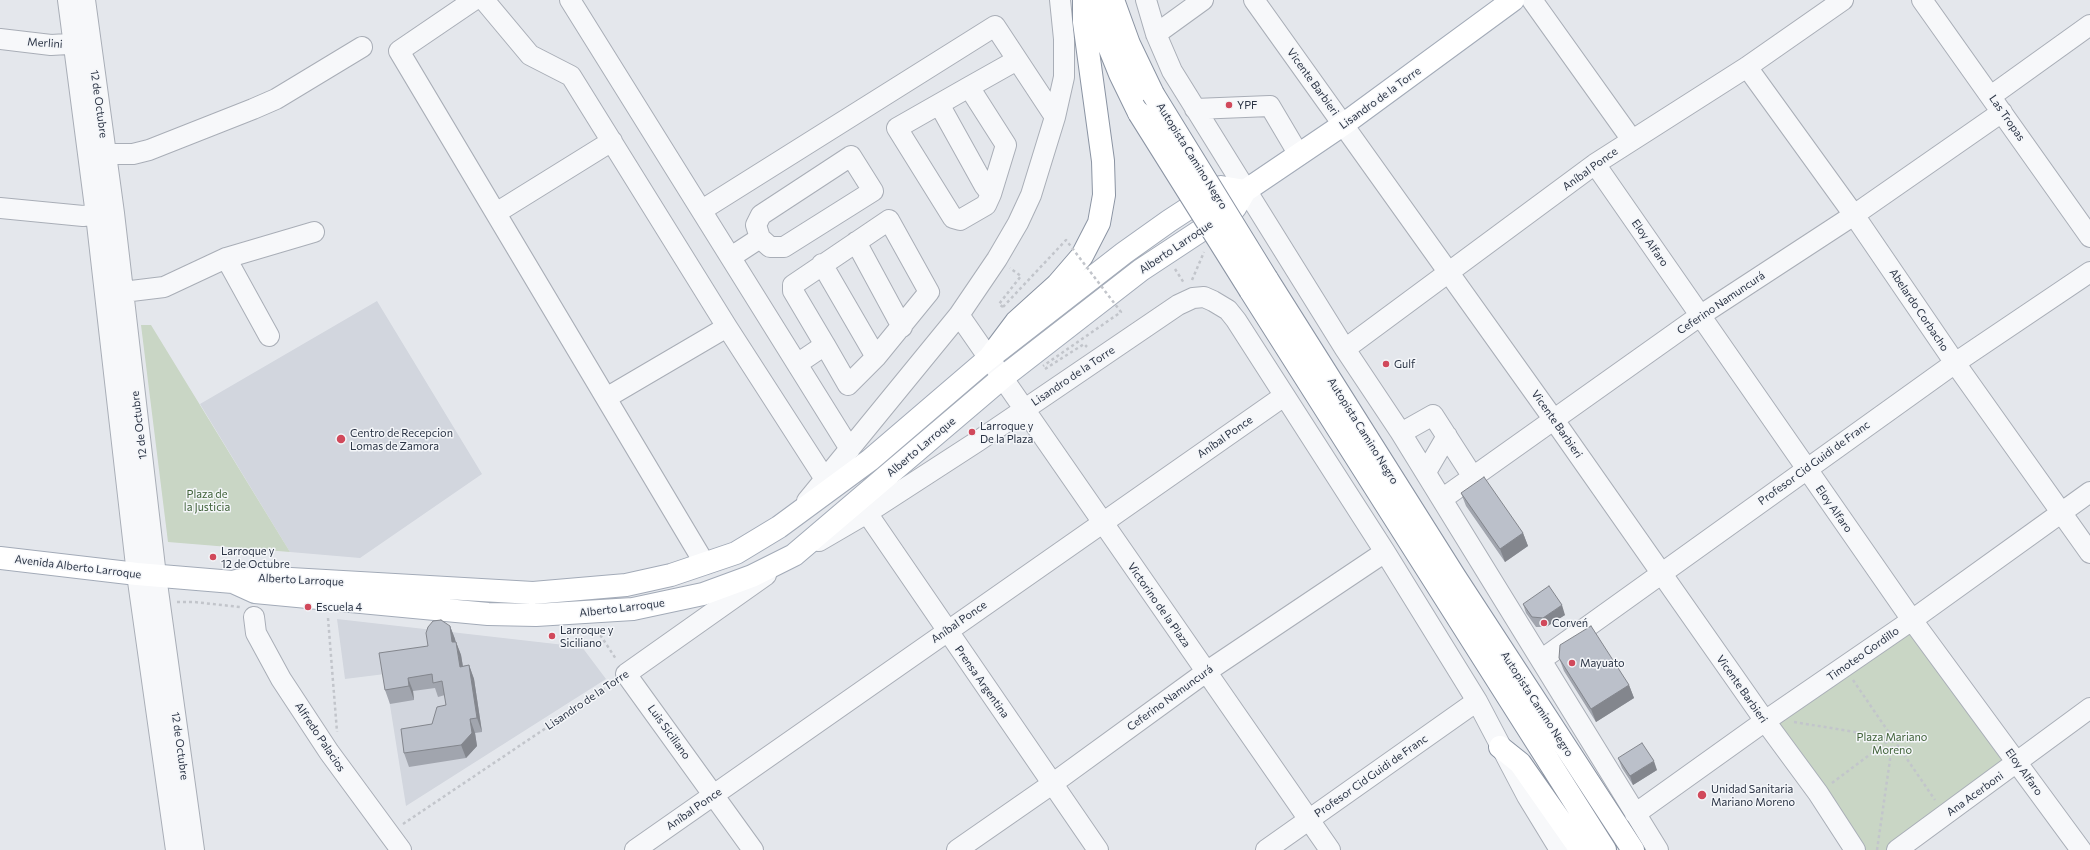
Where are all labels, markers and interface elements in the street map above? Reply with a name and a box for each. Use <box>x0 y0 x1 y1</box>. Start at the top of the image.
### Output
street label: Merlini <box>27 35 63 51</box>
street label: Vicente Barbieri <box>1284 46 1342 118</box>
street label: Lisandro de la Torre <box>1337 64 1423 132</box>
street label: 12 de Octubre <box>88 69 110 139</box>
street label: Las Tropas <box>1986 92 2028 144</box>
place label: YPF <box>1237 98 1257 112</box>
street label: Autopista Camino Negro <box>1154 100 1230 212</box>
marker: YPF <box>1224 100 1234 110</box>
street label: Aníbal Ponce <box>1560 145 1620 193</box>
street label: Eloy Alfaro <box>1629 217 1671 269</box>
street label: Alberto Larroque <box>1137 218 1215 276</box>
street label: Abelardo Corbacho <box>1886 266 1952 354</box>
street label: Ceferino Namuncurá <box>1675 269 1767 337</box>
street label: Lisandro de la Torre <box>1029 343 1117 409</box>
place label: Gulf <box>1394 357 1415 371</box>
marker: Gulf <box>1381 359 1391 369</box>
street label: Autopista Camino Negro <box>1325 375 1401 487</box>
street label: Vicente Barbieri <box>1529 388 1585 460</box>
street label: 12 de Octubre <box>128 390 150 460</box>
street label: Aníbal Ponce <box>1195 413 1255 461</box>
street label: Alberto Larroque <box>884 414 958 480</box>
street label: Profesor Cid Guidi de Franc <box>1756 418 1872 508</box>
place label: Larroque y De la Plaza <box>980 419 1033 445</box>
place label: Centro de Recepcion Lomas de Zamora <box>350 426 453 452</box>
marker: Larroque y De la Plaza <box>967 427 977 437</box>
marker: Centro de Recepcion Lomas de Zamora <box>335 433 347 445</box>
street label: Eloy Alfaro <box>1813 483 1855 535</box>
park label: Plaza de la Justicia <box>184 487 230 513</box>
place label: Larroque y 12 de Octubre <box>221 544 290 570</box>
marker: Larroque y 12 de Octubre <box>208 552 218 562</box>
street label: Avenida Alberto Larroque <box>14 553 142 581</box>
street label: Victorino de la Plaza <box>1125 560 1193 650</box>
street label: Alberto Larroque <box>258 571 344 589</box>
street label: Alberto Larroque <box>579 596 665 620</box>
street label: Aníbal Ponce <box>929 598 989 646</box>
place label: Escuela 4 <box>316 600 362 614</box>
marker: Escuela 4 <box>303 602 313 612</box>
place label: Corveń <box>1552 616 1588 630</box>
marker: Corveń <box>1539 618 1549 628</box>
place label: Larroque y Siciliano <box>560 623 613 649</box>
street label: Timoteo Gordillo <box>1824 624 1902 684</box>
marker: Larroque y Siciliano <box>547 631 557 641</box>
street label: Prensa Argentina <box>952 643 1012 721</box>
street label: Autopista Camino Negro <box>1498 649 1576 759</box>
street label: Vicente Barbieri <box>1714 653 1770 725</box>
place label: Mayuato <box>1580 656 1625 670</box>
marker: Mayuato <box>1567 658 1577 668</box>
street label: Ceferino Namuncurá <box>1124 662 1216 734</box>
street label: Lisandro de la Torre <box>543 667 631 733</box>
street label: Alfredo Palacios <box>292 700 348 774</box>
street label: Luis Siciliano <box>645 702 693 762</box>
street label: 12 de Octubre <box>169 711 191 781</box>
park label: Plaza Mariano Moreno <box>1857 730 1927 756</box>
street label: Profesor Cid Guidi de Franc <box>1312 732 1430 820</box>
street label: Eloy Alfaro <box>2003 746 2045 798</box>
street label: Ana Acerboni <box>1944 769 2006 819</box>
place label: Unidad Sanitaria Mariano Moreno <box>1711 782 1795 808</box>
street label: Aníbal Ponce <box>664 785 724 833</box>
marker: Unidad Sanitaria Mariano Moreno <box>1696 789 1708 801</box>

